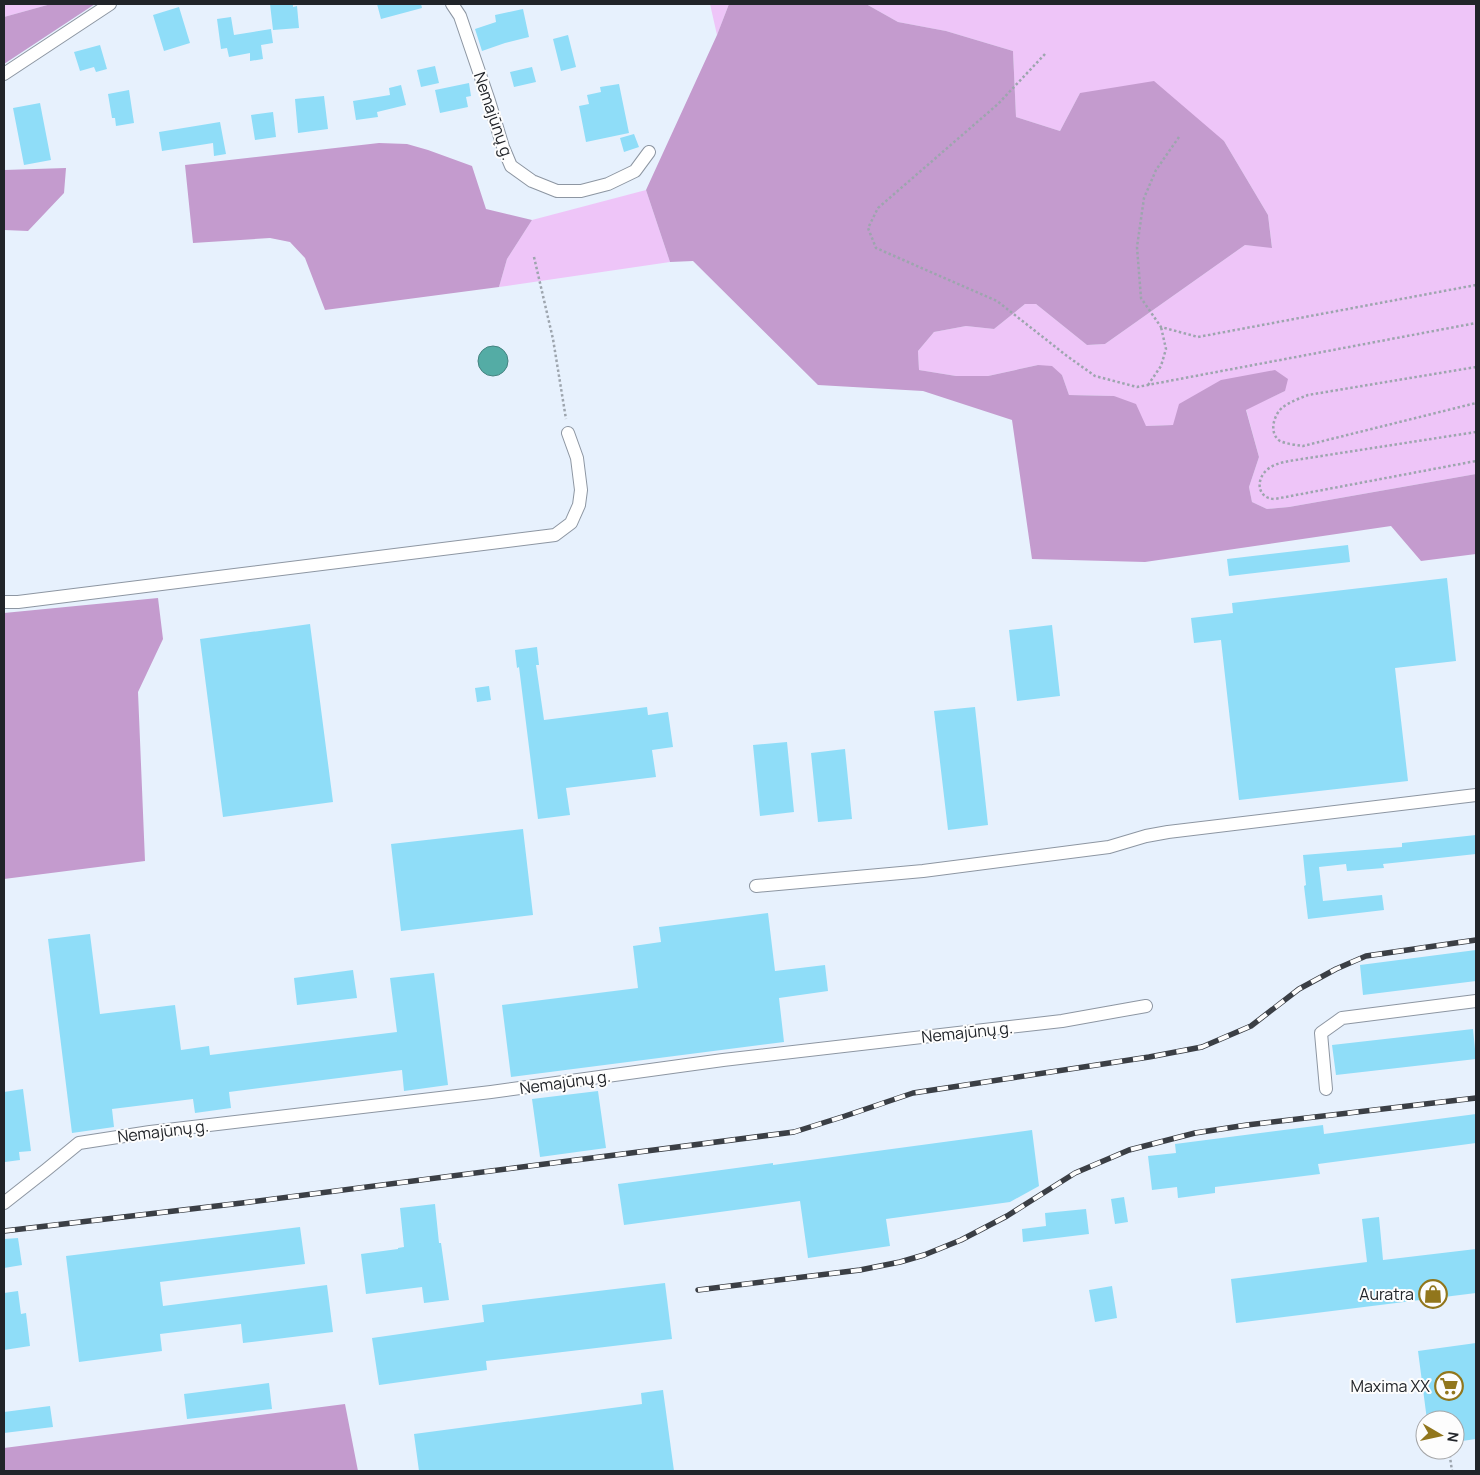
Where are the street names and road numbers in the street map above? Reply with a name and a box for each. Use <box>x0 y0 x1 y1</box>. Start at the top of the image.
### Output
street label: Nemajūnų g. <box>469 69 519 163</box>
street label: Nemajūnų g. <box>920 1016 1014 1048</box>
street label: Nemajūnų g. <box>518 1065 612 1099</box>
street label: Nemajūnų g. <box>116 1114 210 1148</box>

